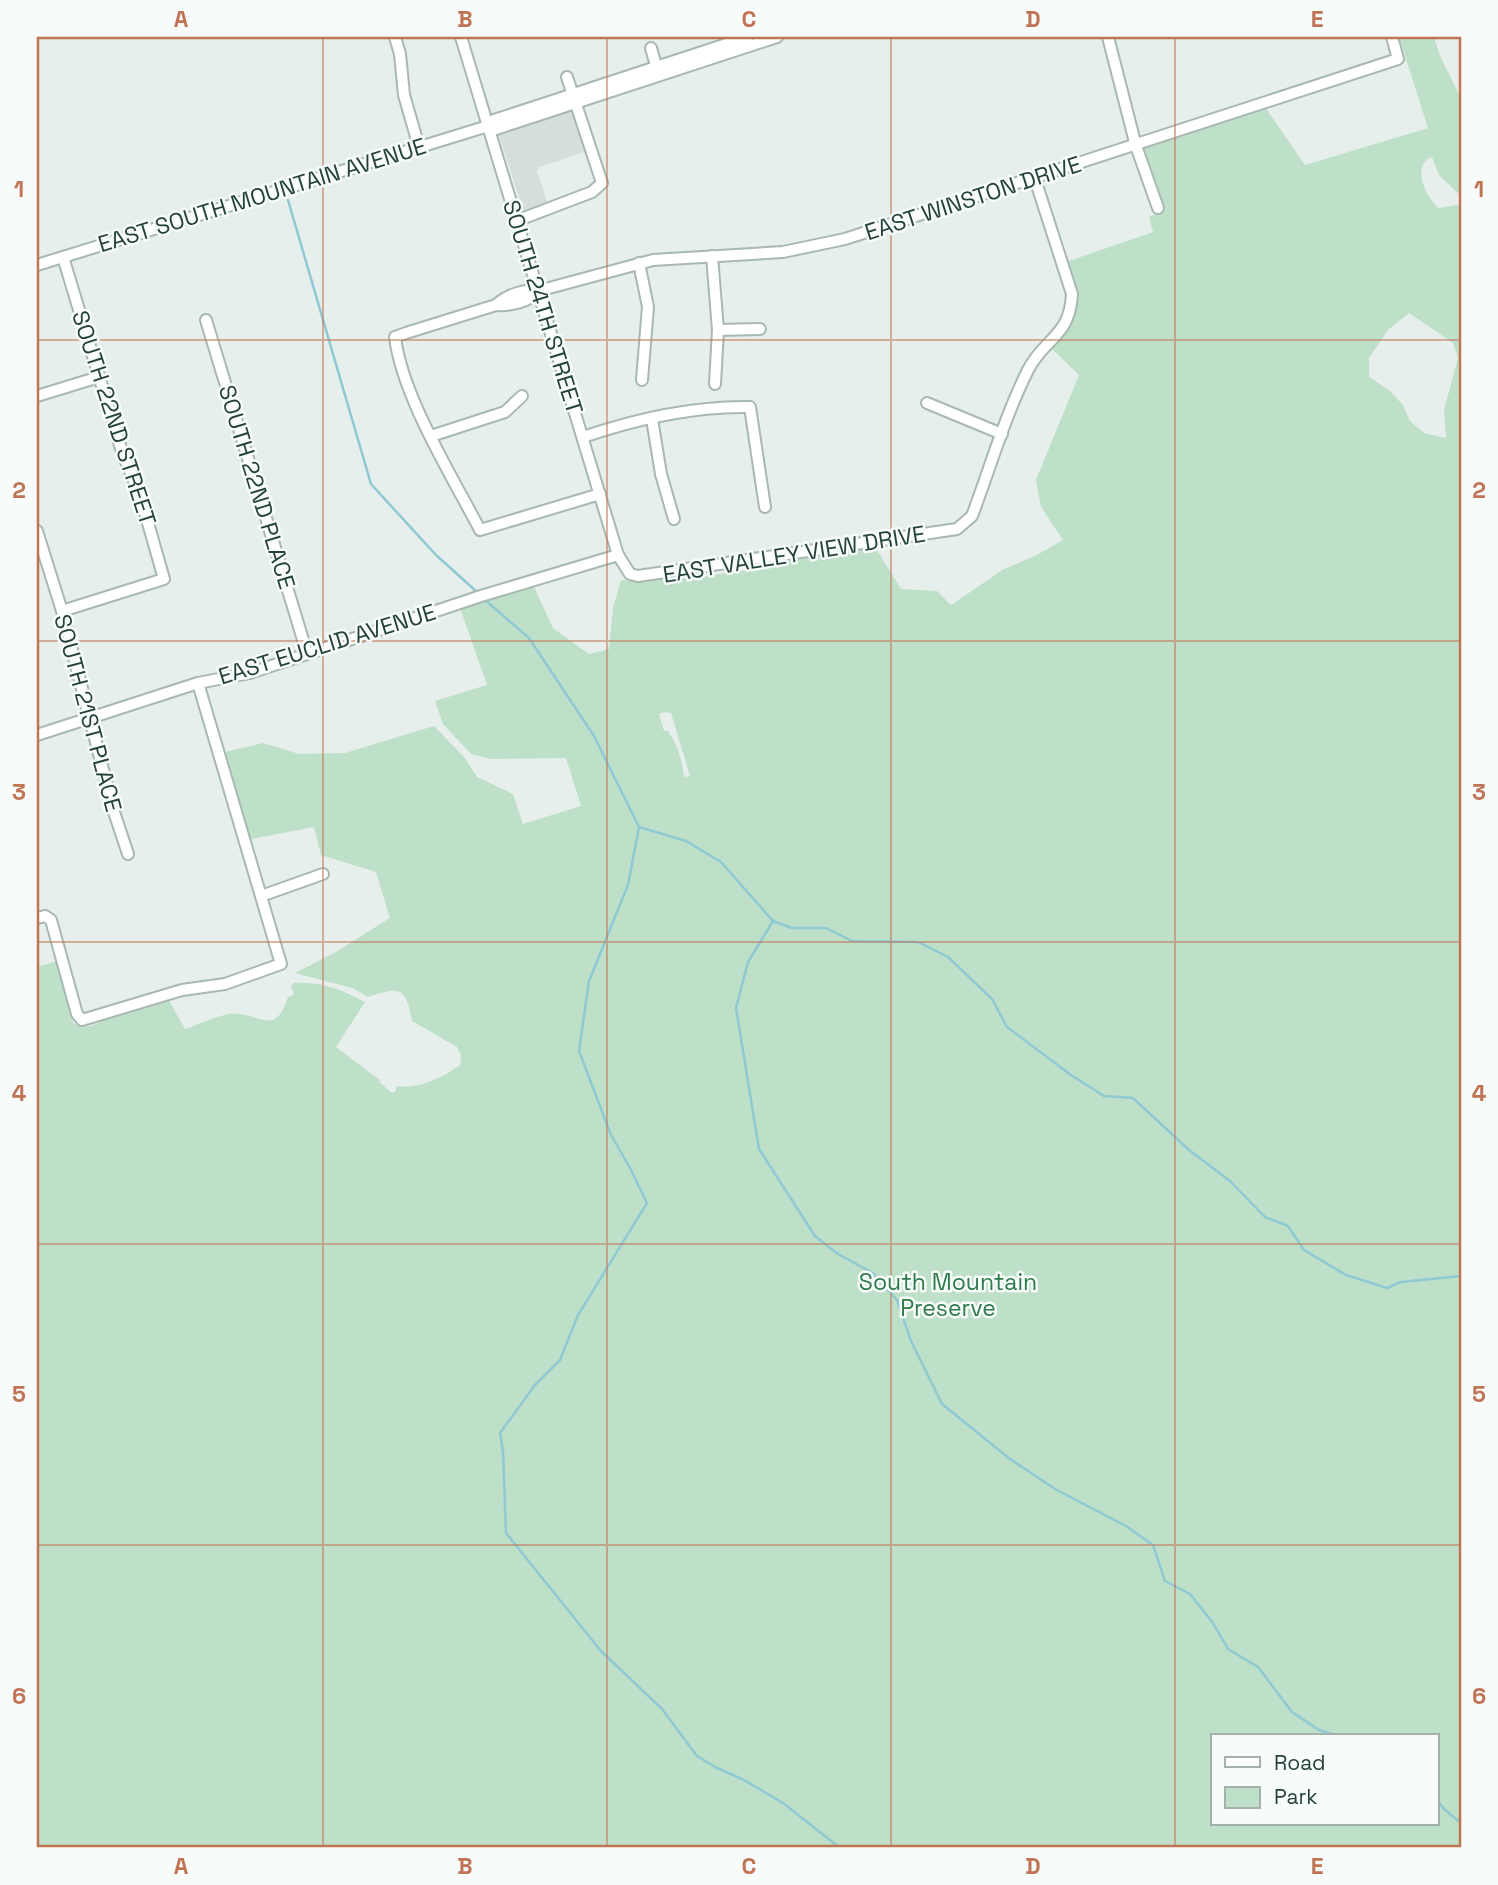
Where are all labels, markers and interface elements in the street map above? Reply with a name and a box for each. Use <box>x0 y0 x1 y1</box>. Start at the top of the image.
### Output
text: A <box>174 4 189 34</box>
text: B <box>457 4 473 34</box>
text: C <box>742 4 756 34</box>
text: D <box>1025 4 1041 34</box>
text: E <box>1311 4 1323 34</box>
street label: EAST SOUTH MOUNTAIN AVENUE <box>94 131 430 259</box>
street label: EAST WINSTON DRIVE <box>861 149 1085 247</box>
text: 1 <box>14 174 24 204</box>
text: 1 <box>1474 174 1484 204</box>
street label: SOUTH 24TH STREET <box>496 196 590 418</box>
street label: SOUTH 22ND STREET <box>65 307 163 529</box>
street label: SOUTH 22ND PLACE <box>212 381 302 593</box>
text: 2 <box>12 475 26 505</box>
text: 2 <box>1472 475 1486 505</box>
street label: EAST VALLEY VIEW DRIVE <box>661 518 927 590</box>
street label: EAST EUCLID AVENUE <box>215 597 439 691</box>
street label: SOUTH 21ST PLACE <box>47 611 129 815</box>
text: 3 <box>12 777 26 807</box>
text: 3 <box>1472 777 1486 807</box>
text: 4 <box>12 1078 27 1108</box>
text: 4 <box>1472 1078 1487 1108</box>
park label: South Mountain Preserve <box>859 1267 1037 1323</box>
text: 5 <box>12 1379 26 1409</box>
text: 5 <box>1472 1379 1486 1409</box>
text: 6 <box>12 1681 26 1711</box>
text: 6 <box>1472 1681 1486 1711</box>
legend <box>1211 1734 1438 1826</box>
text: Road <box>1274 1749 1326 1776</box>
text: Park <box>1274 1783 1318 1810</box>
text: A <box>174 1851 189 1881</box>
text: B <box>457 1851 473 1881</box>
text: C <box>742 1851 756 1881</box>
text: D <box>1025 1851 1041 1881</box>
text: E <box>1311 1851 1323 1881</box>

